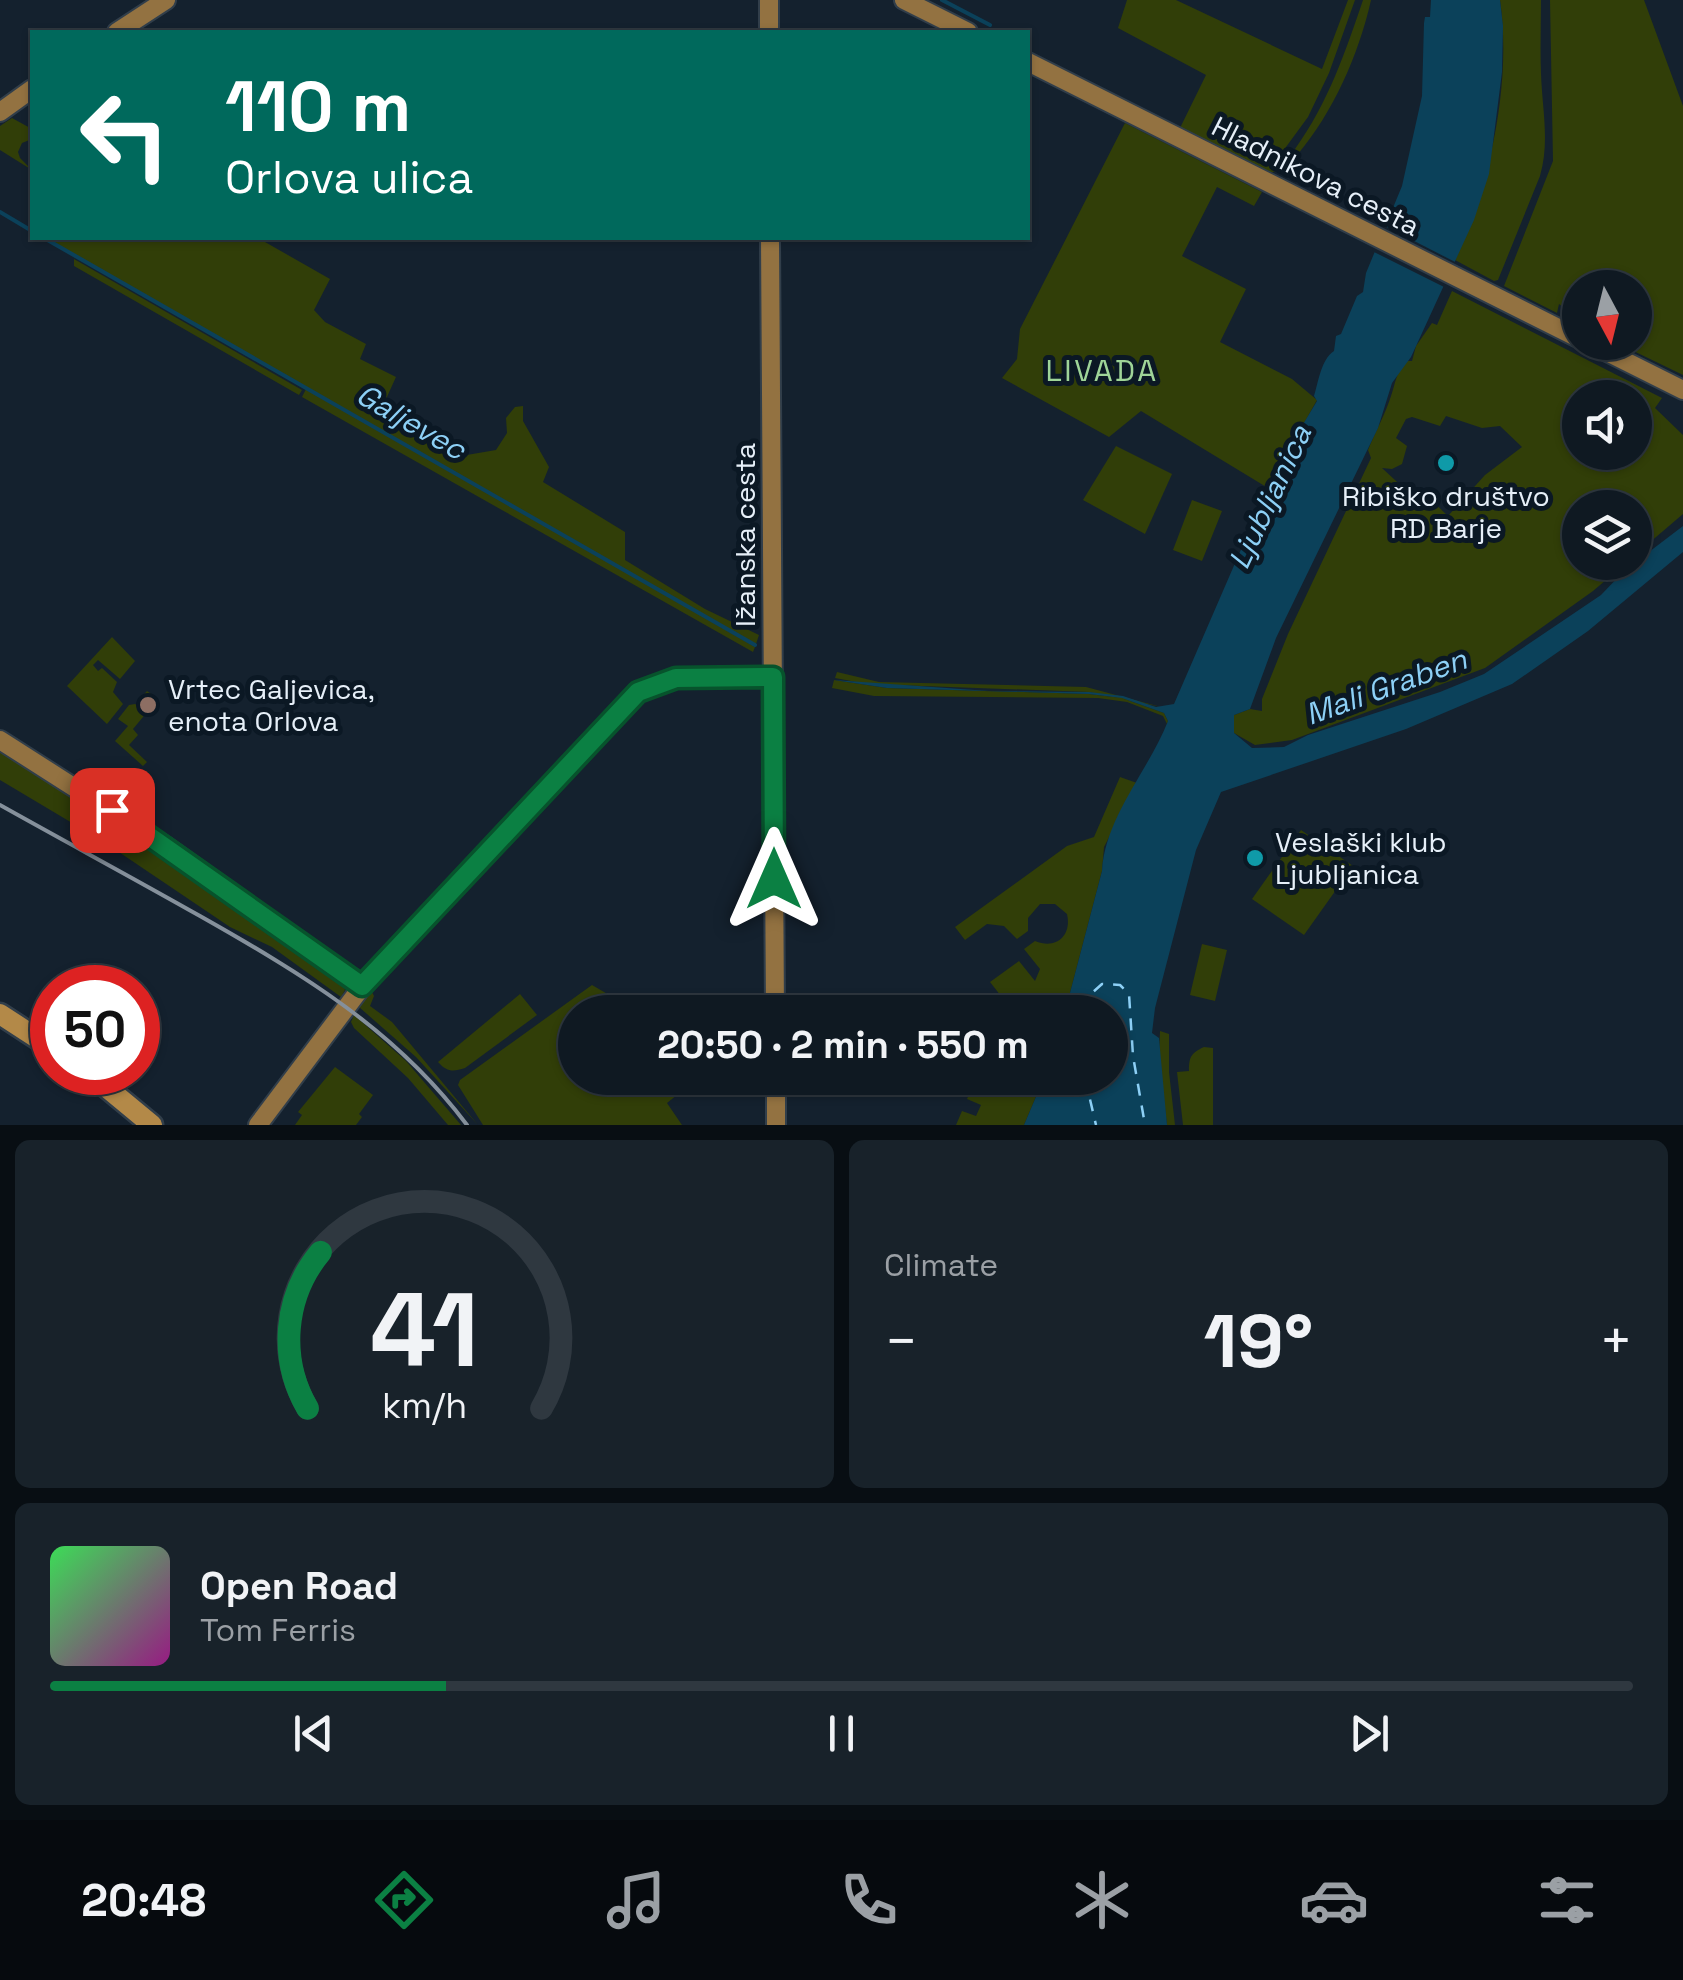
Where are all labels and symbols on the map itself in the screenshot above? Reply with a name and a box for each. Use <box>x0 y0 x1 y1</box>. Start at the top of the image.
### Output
street label: Hladnikova cesta <box>1206 108 1426 244</box>
north arrow <box>1562 270 1652 360</box>
district label: LIVADA <box>1045 351 1159 390</box>
water label: Galjevec <box>349 375 474 469</box>
water label: Ljubljanica <box>1219 418 1320 575</box>
street label: Ižanska cesta <box>727 443 763 627</box>
marker: Ribiško društvo RD Barje <box>1435 452 1457 474</box>
place label: Ribiško društvo RD Barje <box>1342 478 1550 546</box>
water label: Mali Graben <box>1300 639 1472 734</box>
place label: Vrtec Galjevica, enota Orlova <box>168 671 375 739</box>
marker: Vrtec Galjevica, enota Orlova <box>137 694 159 716</box>
pin <box>70 768 155 853</box>
place label: Veslaški klub Ljubljanica <box>1275 824 1446 892</box>
position arrow <box>722 827 826 931</box>
marker: Veslaški klub Ljubljanica <box>1244 847 1266 869</box>
speed limit sign: 50 <box>30 965 160 1095</box>

